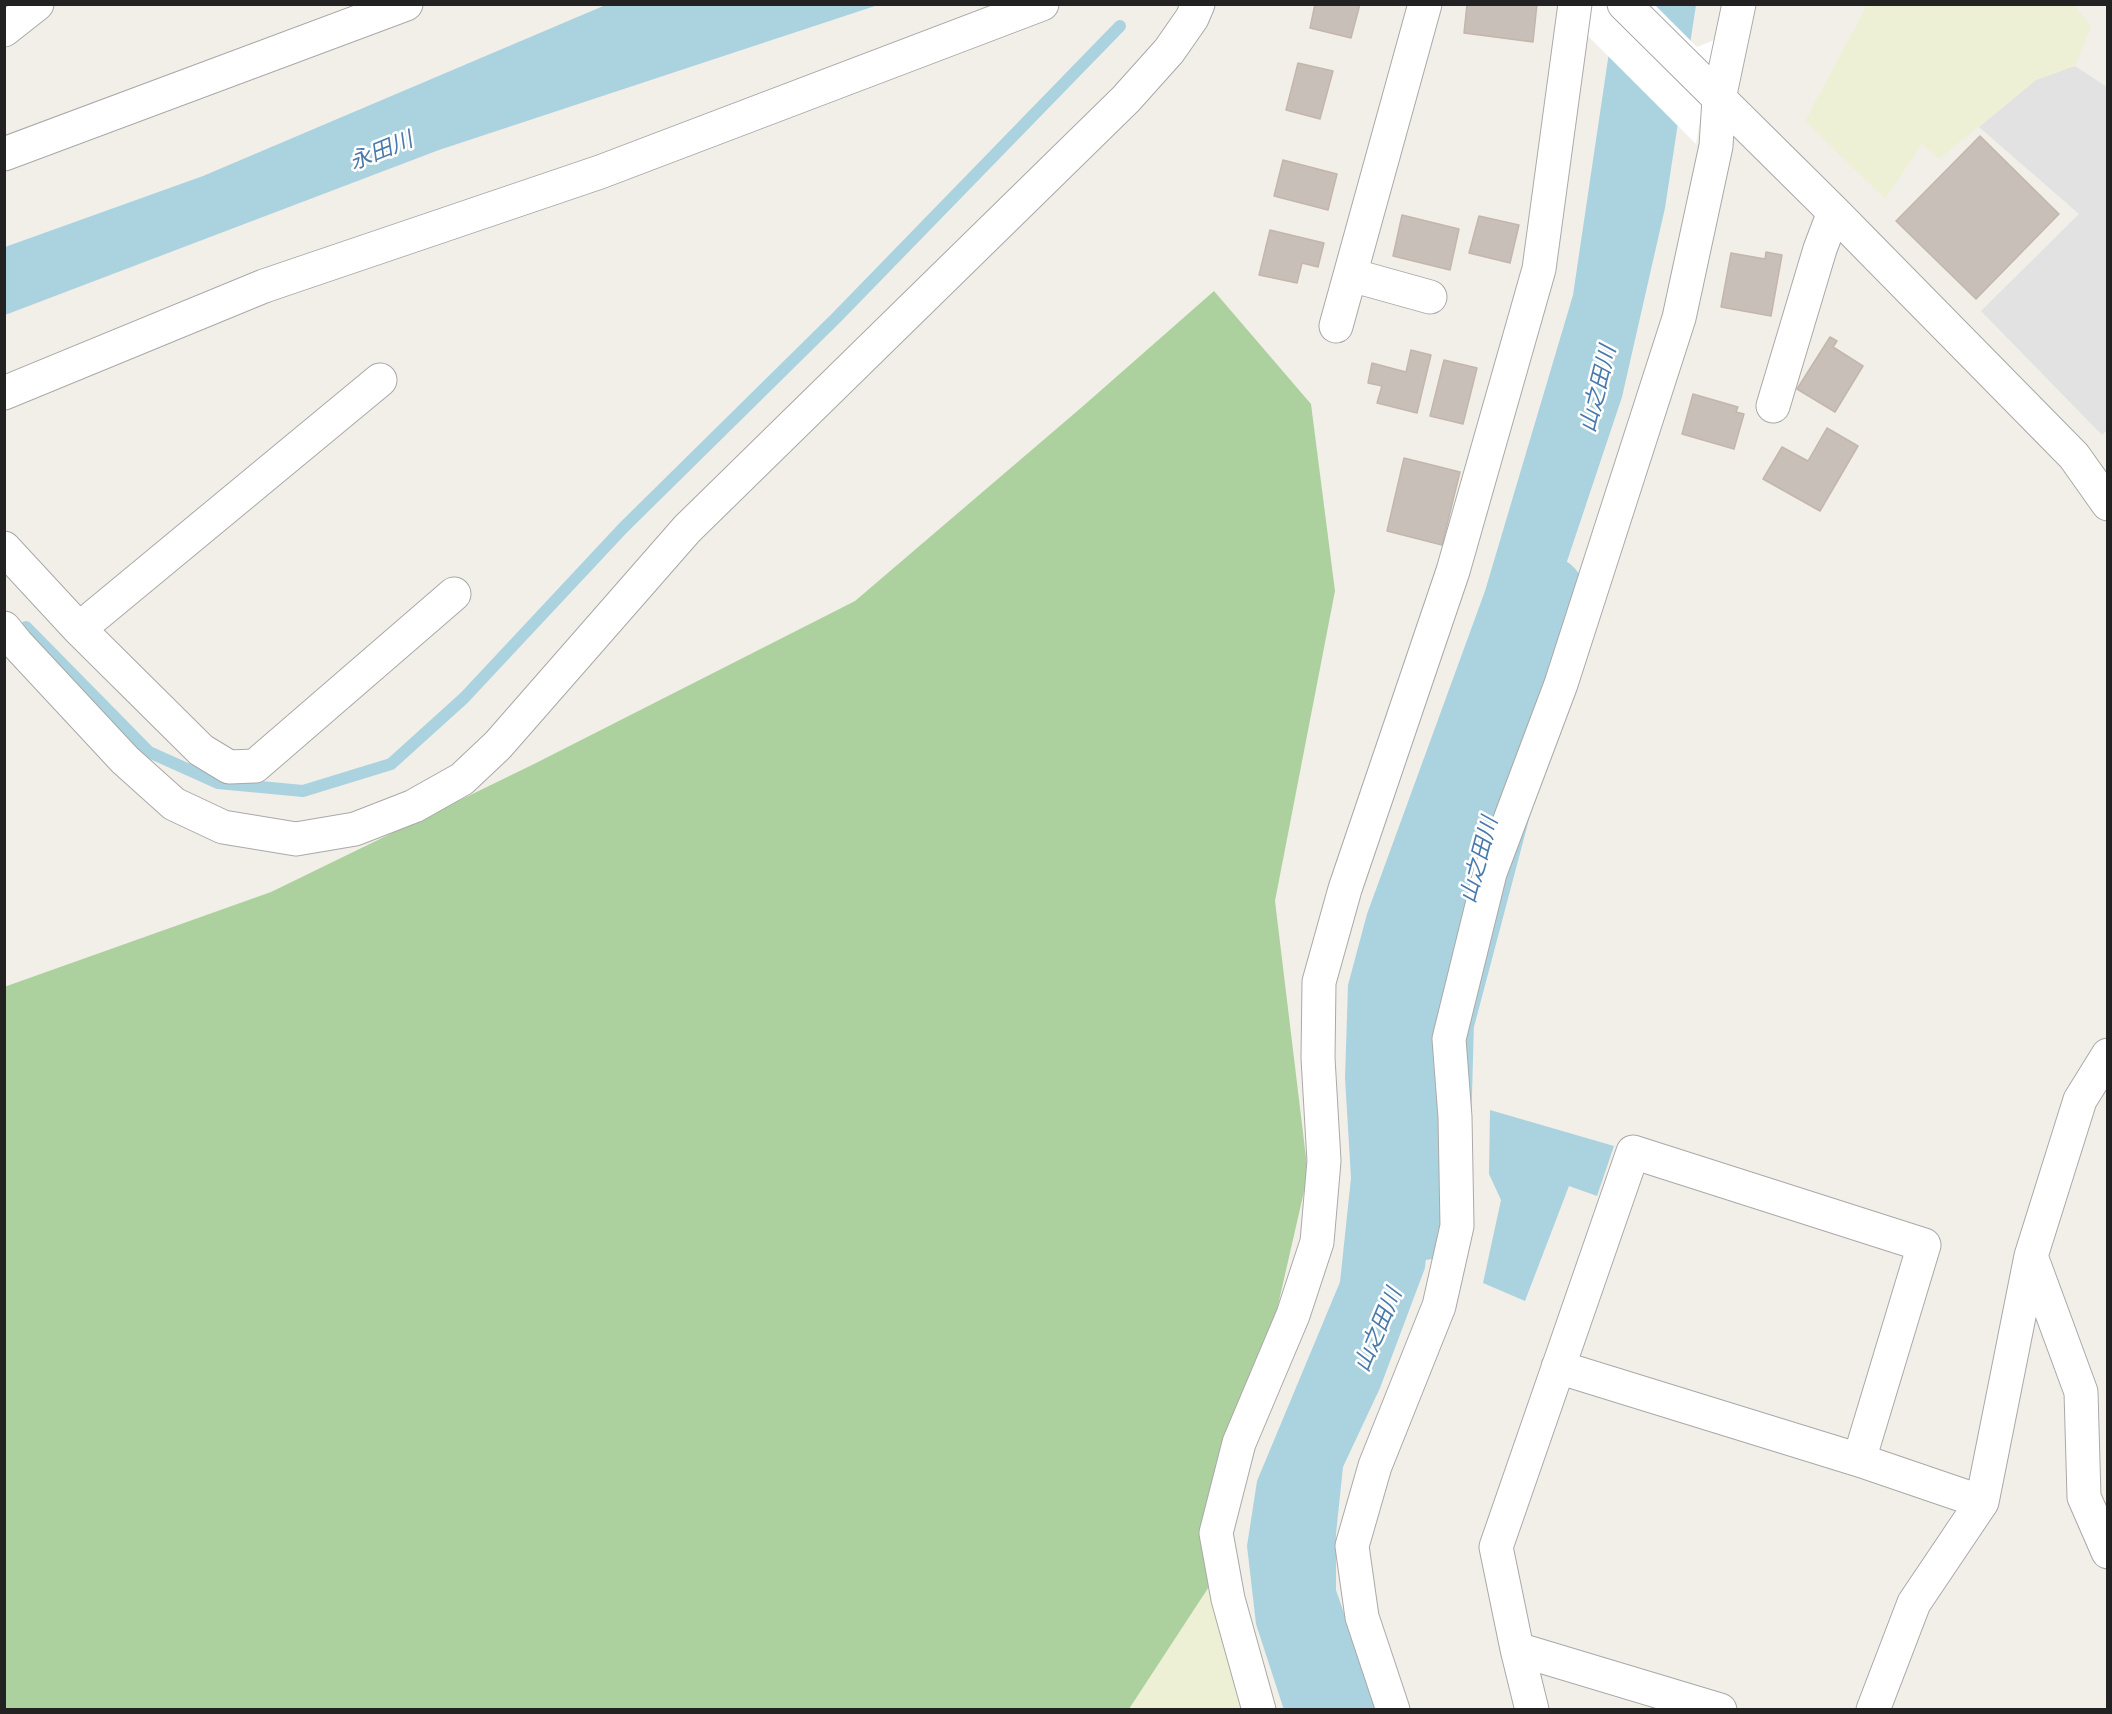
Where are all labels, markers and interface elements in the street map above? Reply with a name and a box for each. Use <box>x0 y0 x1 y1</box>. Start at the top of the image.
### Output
water label: 永田川 <box>345 126 417 176</box>
water label: 山之田川 <box>1575 343 1621 435</box>
water label: 山之田川 <box>1455 814 1503 906</box>
water label: 山之田川 <box>1349 1284 1407 1376</box>

